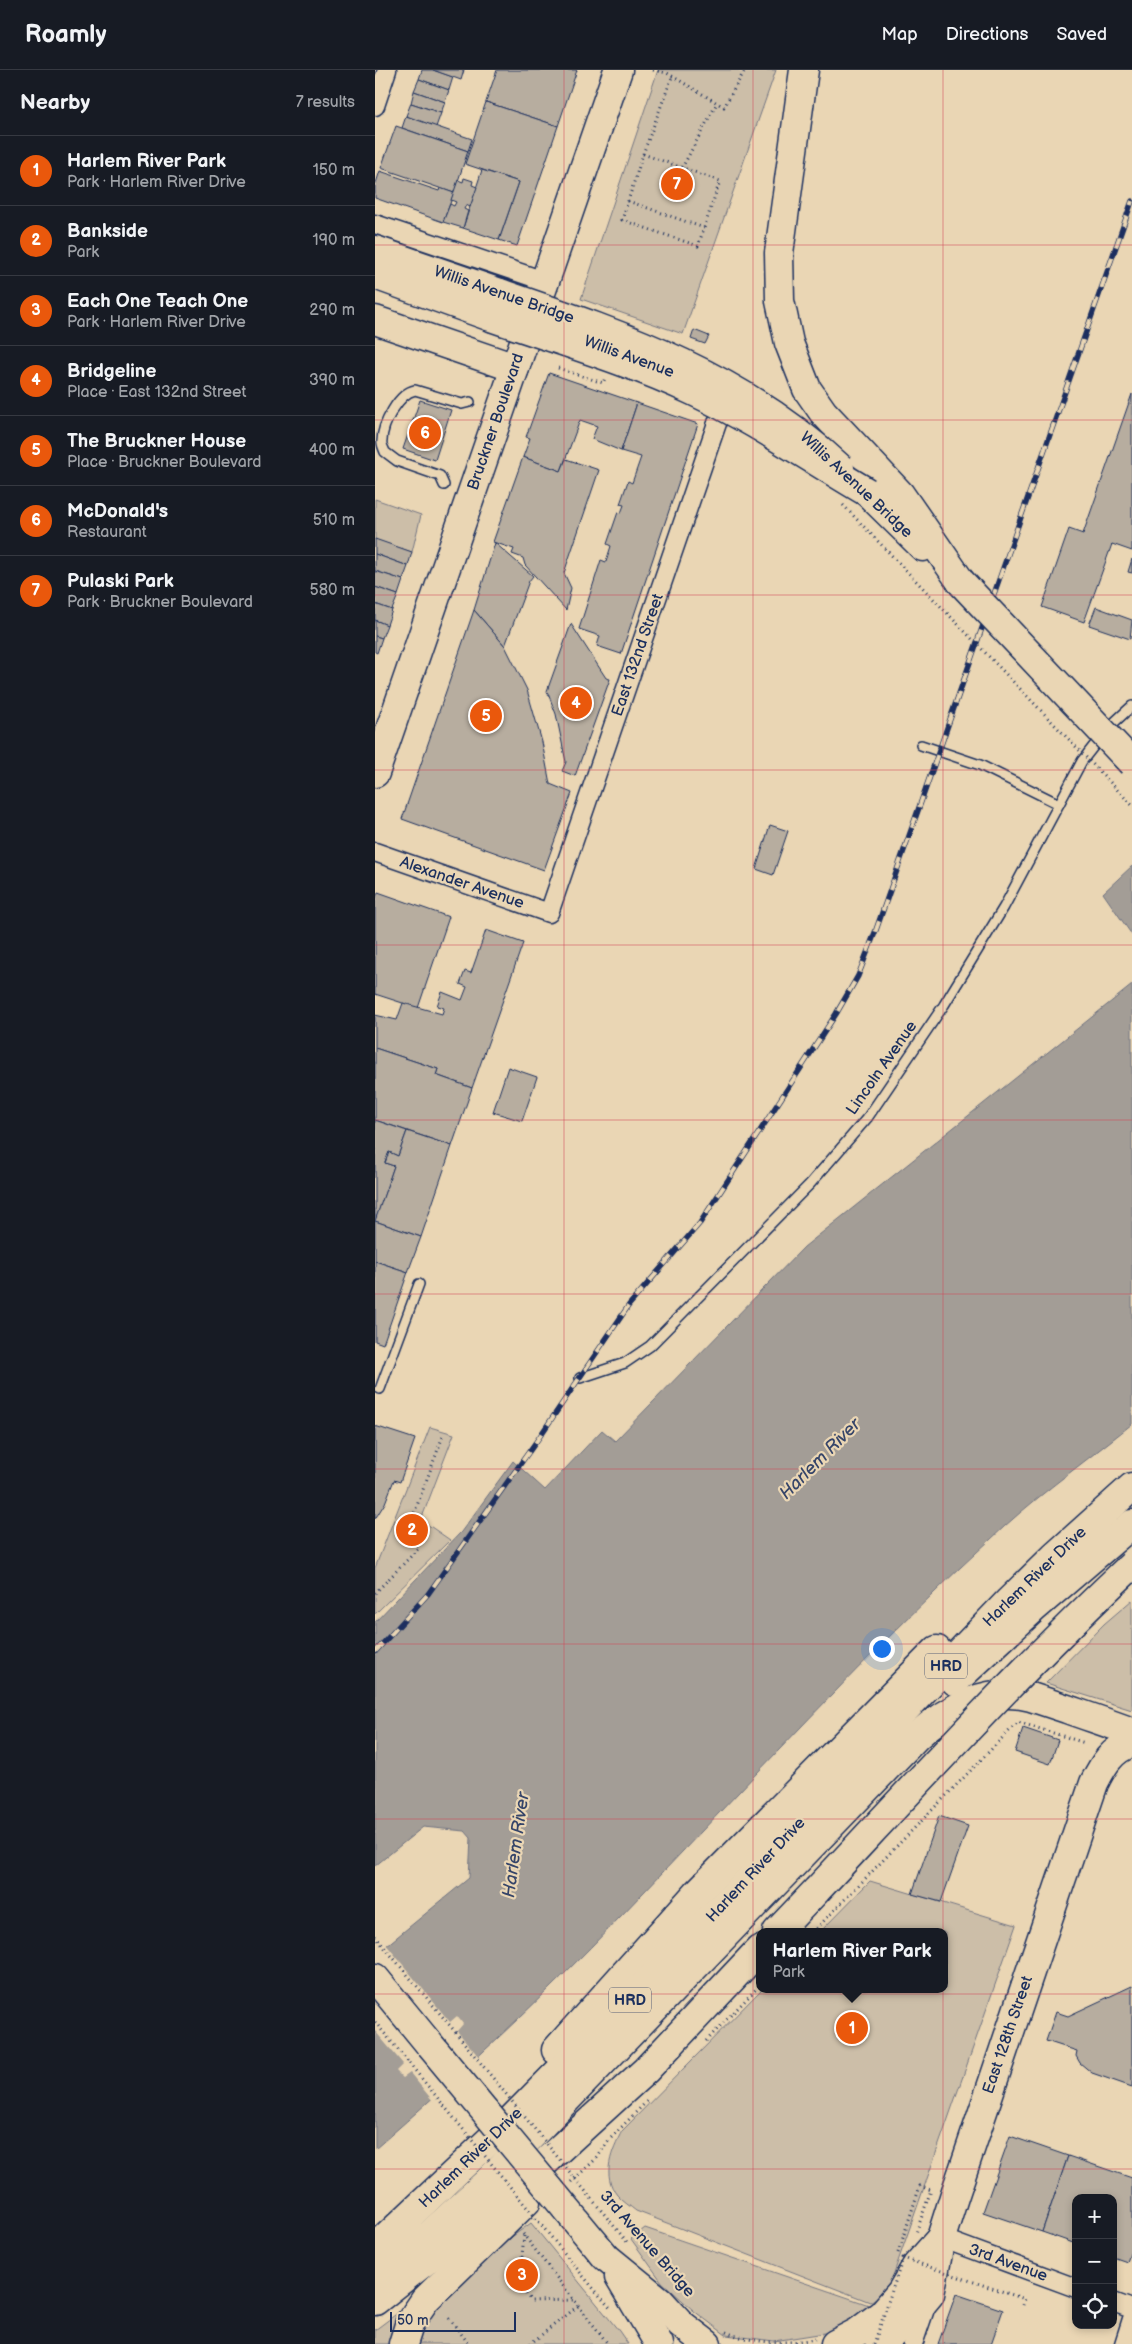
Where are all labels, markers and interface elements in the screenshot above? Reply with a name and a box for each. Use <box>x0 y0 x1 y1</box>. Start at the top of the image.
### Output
text: Roamly <box>25 20 106 49</box>
text: Map <box>882 24 918 45</box>
text: Directions <box>946 24 1028 45</box>
text: Saved <box>1056 24 1107 45</box>
text: Nearby <box>20 90 90 115</box>
text: 7 results <box>296 93 355 112</box>
text: Harlem River Park <box>67 150 226 173</box>
text: 1 <box>33 161 39 180</box>
text: 150 m <box>313 161 355 180</box>
pin: 7 <box>661 165 693 203</box>
text: Park · Harlem River Drive <box>67 173 246 192</box>
text: Bankside <box>67 220 148 243</box>
text: 2 <box>31 231 41 250</box>
text: 190 m <box>313 231 355 250</box>
text: Park <box>67 243 99 262</box>
street label: Willis Avenue Bridge <box>431 262 577 328</box>
text: Each One Teach One <box>67 290 248 313</box>
text: 3 <box>31 301 41 320</box>
text: 290 m <box>309 301 355 320</box>
text: Park · Harlem River Drive <box>67 313 246 332</box>
street label: Willis Avenue <box>581 332 677 382</box>
street label: Bruckner Boulevard <box>464 351 528 493</box>
text: Bridgeline <box>67 360 156 383</box>
text: 4 <box>31 371 41 390</box>
text: 390 m <box>309 371 355 390</box>
text: Place · East 132nd Street <box>67 383 246 402</box>
pin: 6 <box>409 414 441 452</box>
street label: Willis Avenue Bridge <box>796 428 917 542</box>
text: The Bruckner House <box>67 430 246 453</box>
text: 5 <box>31 441 41 460</box>
text: 400 m <box>309 441 355 460</box>
text: Place · Bruckner Boulevard <box>67 453 261 472</box>
text: McDonald's <box>67 500 168 523</box>
text: 6 <box>31 511 41 530</box>
text: 510 m <box>313 511 355 530</box>
text: Restaurant <box>67 523 147 542</box>
text: Pulaski Park <box>67 570 174 593</box>
text: 7 <box>32 581 40 600</box>
text: 580 m <box>310 581 355 600</box>
street label: East 132nd Street <box>608 591 668 719</box>
text: Park · Bruckner Boulevard <box>67 593 253 612</box>
pin: 4 <box>560 684 592 722</box>
pin: 5 <box>470 697 502 735</box>
street label: Alexander Avenue <box>397 853 527 913</box>
street label: Lincoln Avenue <box>843 1017 922 1119</box>
water label: Harlem River <box>775 1413 866 1504</box>
pin: 2 <box>396 1511 428 1549</box>
street label: Harlem River Drive <box>979 1522 1091 1631</box>
your location <box>869 1636 895 1662</box>
road number: HRD <box>925 1654 967 1678</box>
water label: Harlem River <box>498 1790 534 1899</box>
street label: Harlem River Drive <box>703 1813 810 1926</box>
popup <box>756 1928 948 1993</box>
text: Harlem River Park <box>772 1940 932 1963</box>
text: Park <box>772 1963 805 1982</box>
street label: East 128th Street <box>979 1973 1037 2096</box>
road number: HRD <box>609 1988 651 2012</box>
pin: 1 <box>836 2009 868 2047</box>
street label: Harlem River Drive <box>415 2103 527 2212</box>
street label: 3rd Avenue Bridge <box>595 2187 699 2302</box>
map controls <box>1072 2194 1117 2329</box>
button: + <box>1072 2194 1117 2239</box>
button: − <box>1072 2239 1117 2284</box>
street label: 3rd Avenue <box>966 2240 1050 2286</box>
pin: 3 <box>506 2256 538 2294</box>
button: locate <box>1072 2284 1117 2329</box>
scale bar <box>390 2309 516 2332</box>
text: 50 m <box>397 2312 429 2329</box>

